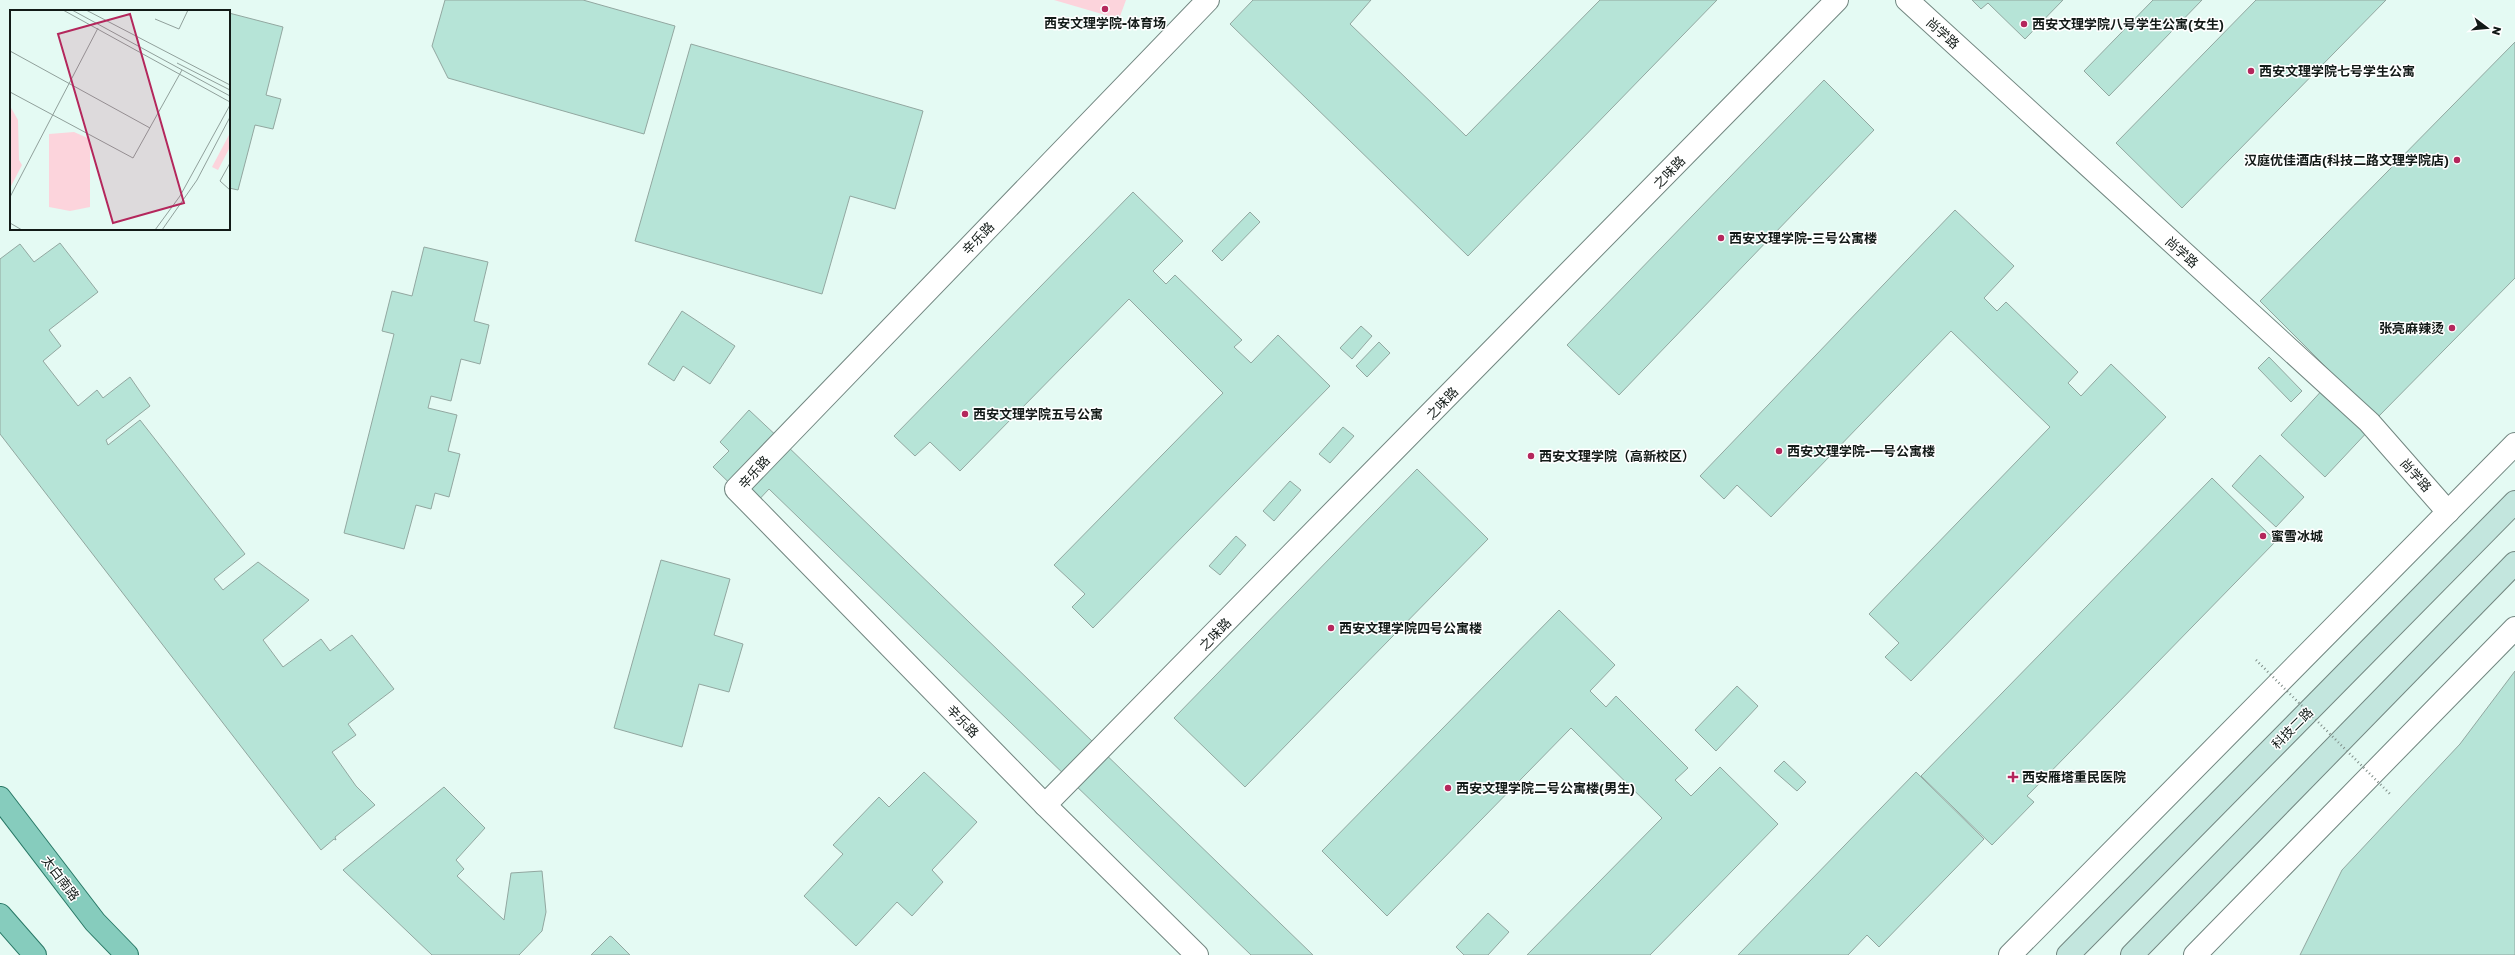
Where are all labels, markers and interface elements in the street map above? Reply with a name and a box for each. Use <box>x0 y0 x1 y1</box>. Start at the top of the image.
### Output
marker: 西安文理学院-体育场 <box>1100 4 1110 14</box>
north arrow <box>2467 8 2507 48</box>
inset map <box>10 10 230 230</box>
street label: 尚学路 <box>1923 14 1963 52</box>
place label: 西安文理学院-体育场 <box>1044 15 1166 31</box>
place label: 西安文理学院八号学生公寓(女生) <box>2032 16 2224 32</box>
marker: 西安文理学院八号学生公寓(女生) <box>2019 19 2029 29</box>
text: N <box>2490 25 2504 37</box>
place label: 西安文理学院七号学生公寓 <box>2259 63 2415 79</box>
marker: 西安文理学院七号学生公寓 <box>2246 66 2256 76</box>
street label: 之味路 <box>1650 152 1688 192</box>
place label: 汉庭优佳酒店(科技二路文理学院店) <box>2244 152 2449 168</box>
marker: 汉庭优佳酒店(科技二路文理学院店) <box>2452 155 2462 165</box>
street label: 辛乐路 <box>959 218 997 258</box>
place label: 西安文理学院-三号公寓楼 <box>1729 230 1877 246</box>
marker: 西安文理学院-三号公寓楼 <box>1716 233 1726 243</box>
street label: 尚学路 <box>2162 233 2202 271</box>
place label: 张亮麻辣烫 <box>2379 320 2444 336</box>
marker: 张亮麻辣烫 <box>2447 323 2457 333</box>
street label: 之味路 <box>1423 383 1461 423</box>
place label: 西安文理学院五号公寓 <box>973 406 1103 422</box>
marker: 西安文理学院五号公寓 <box>960 409 970 419</box>
place label: 西安文理学院-一号公寓楼 <box>1787 443 1935 459</box>
marker: 西安文理学院-一号公寓楼 <box>1774 446 1784 456</box>
place label: 西安文理学院（高新校区） <box>1539 448 1695 464</box>
marker: 西安文理学院（高新校区） <box>1526 451 1536 461</box>
street label: 辛乐路 <box>735 452 773 492</box>
street label: 尚学路 <box>2397 455 2435 495</box>
place label: 蜜雪冰城 <box>2271 528 2323 544</box>
marker: 蜜雪冰城 <box>2258 531 2268 541</box>
street label: 之味路 <box>1196 614 1234 654</box>
place label: 西安文理学院四号公寓楼 <box>1339 620 1482 636</box>
marker: 西安文理学院四号公寓楼 <box>1326 623 1336 633</box>
street label: 辛乐路 <box>944 701 982 741</box>
street label: 科技二路 <box>2268 704 2316 752</box>
place label: 西安雁塔重民医院 <box>2022 769 2126 785</box>
marker: 西安雁塔重民医院 <box>2007 771 2019 783</box>
place label: 西安文理学院二号公寓楼(男生) <box>1456 780 1635 796</box>
marker: 西安文理学院二号公寓楼(男生) <box>1443 783 1453 793</box>
street label: 太白南路 <box>39 852 83 904</box>

